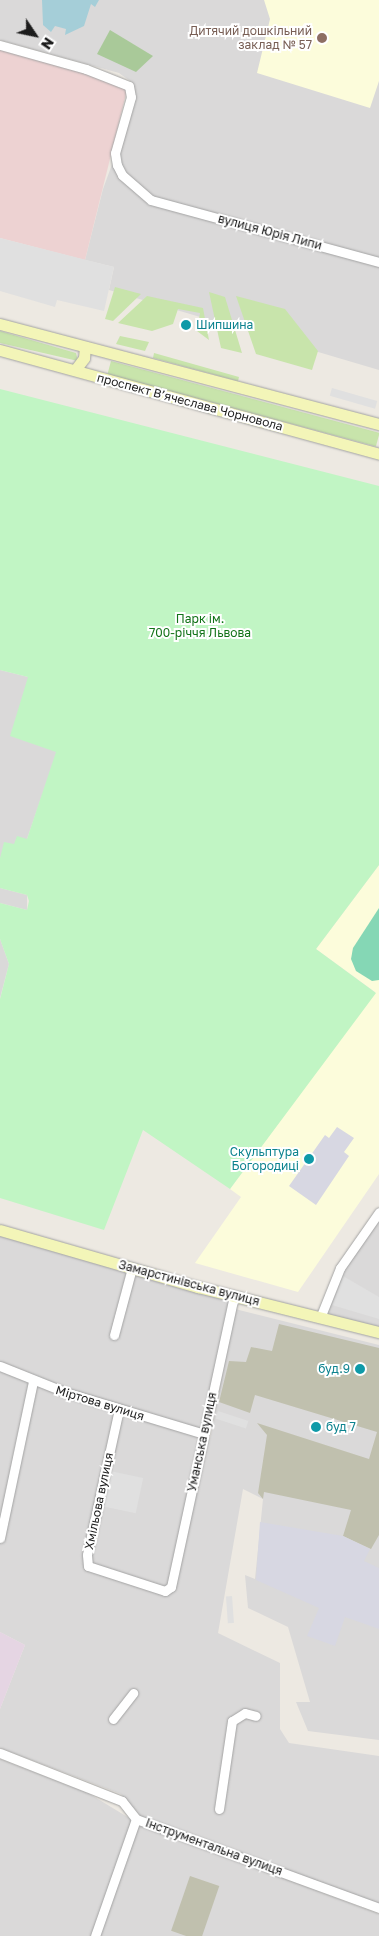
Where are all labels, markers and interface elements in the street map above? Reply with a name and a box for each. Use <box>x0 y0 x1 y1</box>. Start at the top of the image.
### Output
north arrow <box>10 10 60 60</box>
place label: Дитячий дошкільний заклад № 57 <box>189 24 312 52</box>
marker: Дитячий дошкільний заклад № 57 <box>316 32 328 44</box>
text: N <box>38 34 58 53</box>
street label: вулиця Юрія Липи <box>216 211 324 253</box>
place label: Шипшина <box>196 318 253 332</box>
marker: Шипшина <box>180 319 192 331</box>
street label: проспект Вʼячеслава Чорновола <box>96 370 284 434</box>
park label: Парк ім. 700-річчя Львова <box>149 612 251 640</box>
place label: Скульптура Богородиці <box>230 1145 299 1173</box>
marker: Скульптура Богородиці <box>303 1153 315 1165</box>
street label: Замарстинівська вулиця <box>117 1257 261 1309</box>
place label: буд.9 <box>318 1362 350 1376</box>
marker: буд.9 <box>354 1363 366 1375</box>
street label: Міртова вулиця <box>54 1383 146 1423</box>
street label: Уманська вулиця <box>184 1391 220 1493</box>
place label: буд 7 <box>326 1420 356 1434</box>
marker: буд 7 <box>310 1421 322 1433</box>
street label: Хмільова вулиця <box>82 1451 116 1551</box>
street label: Інструментальна вулиця <box>143 1815 285 1879</box>

